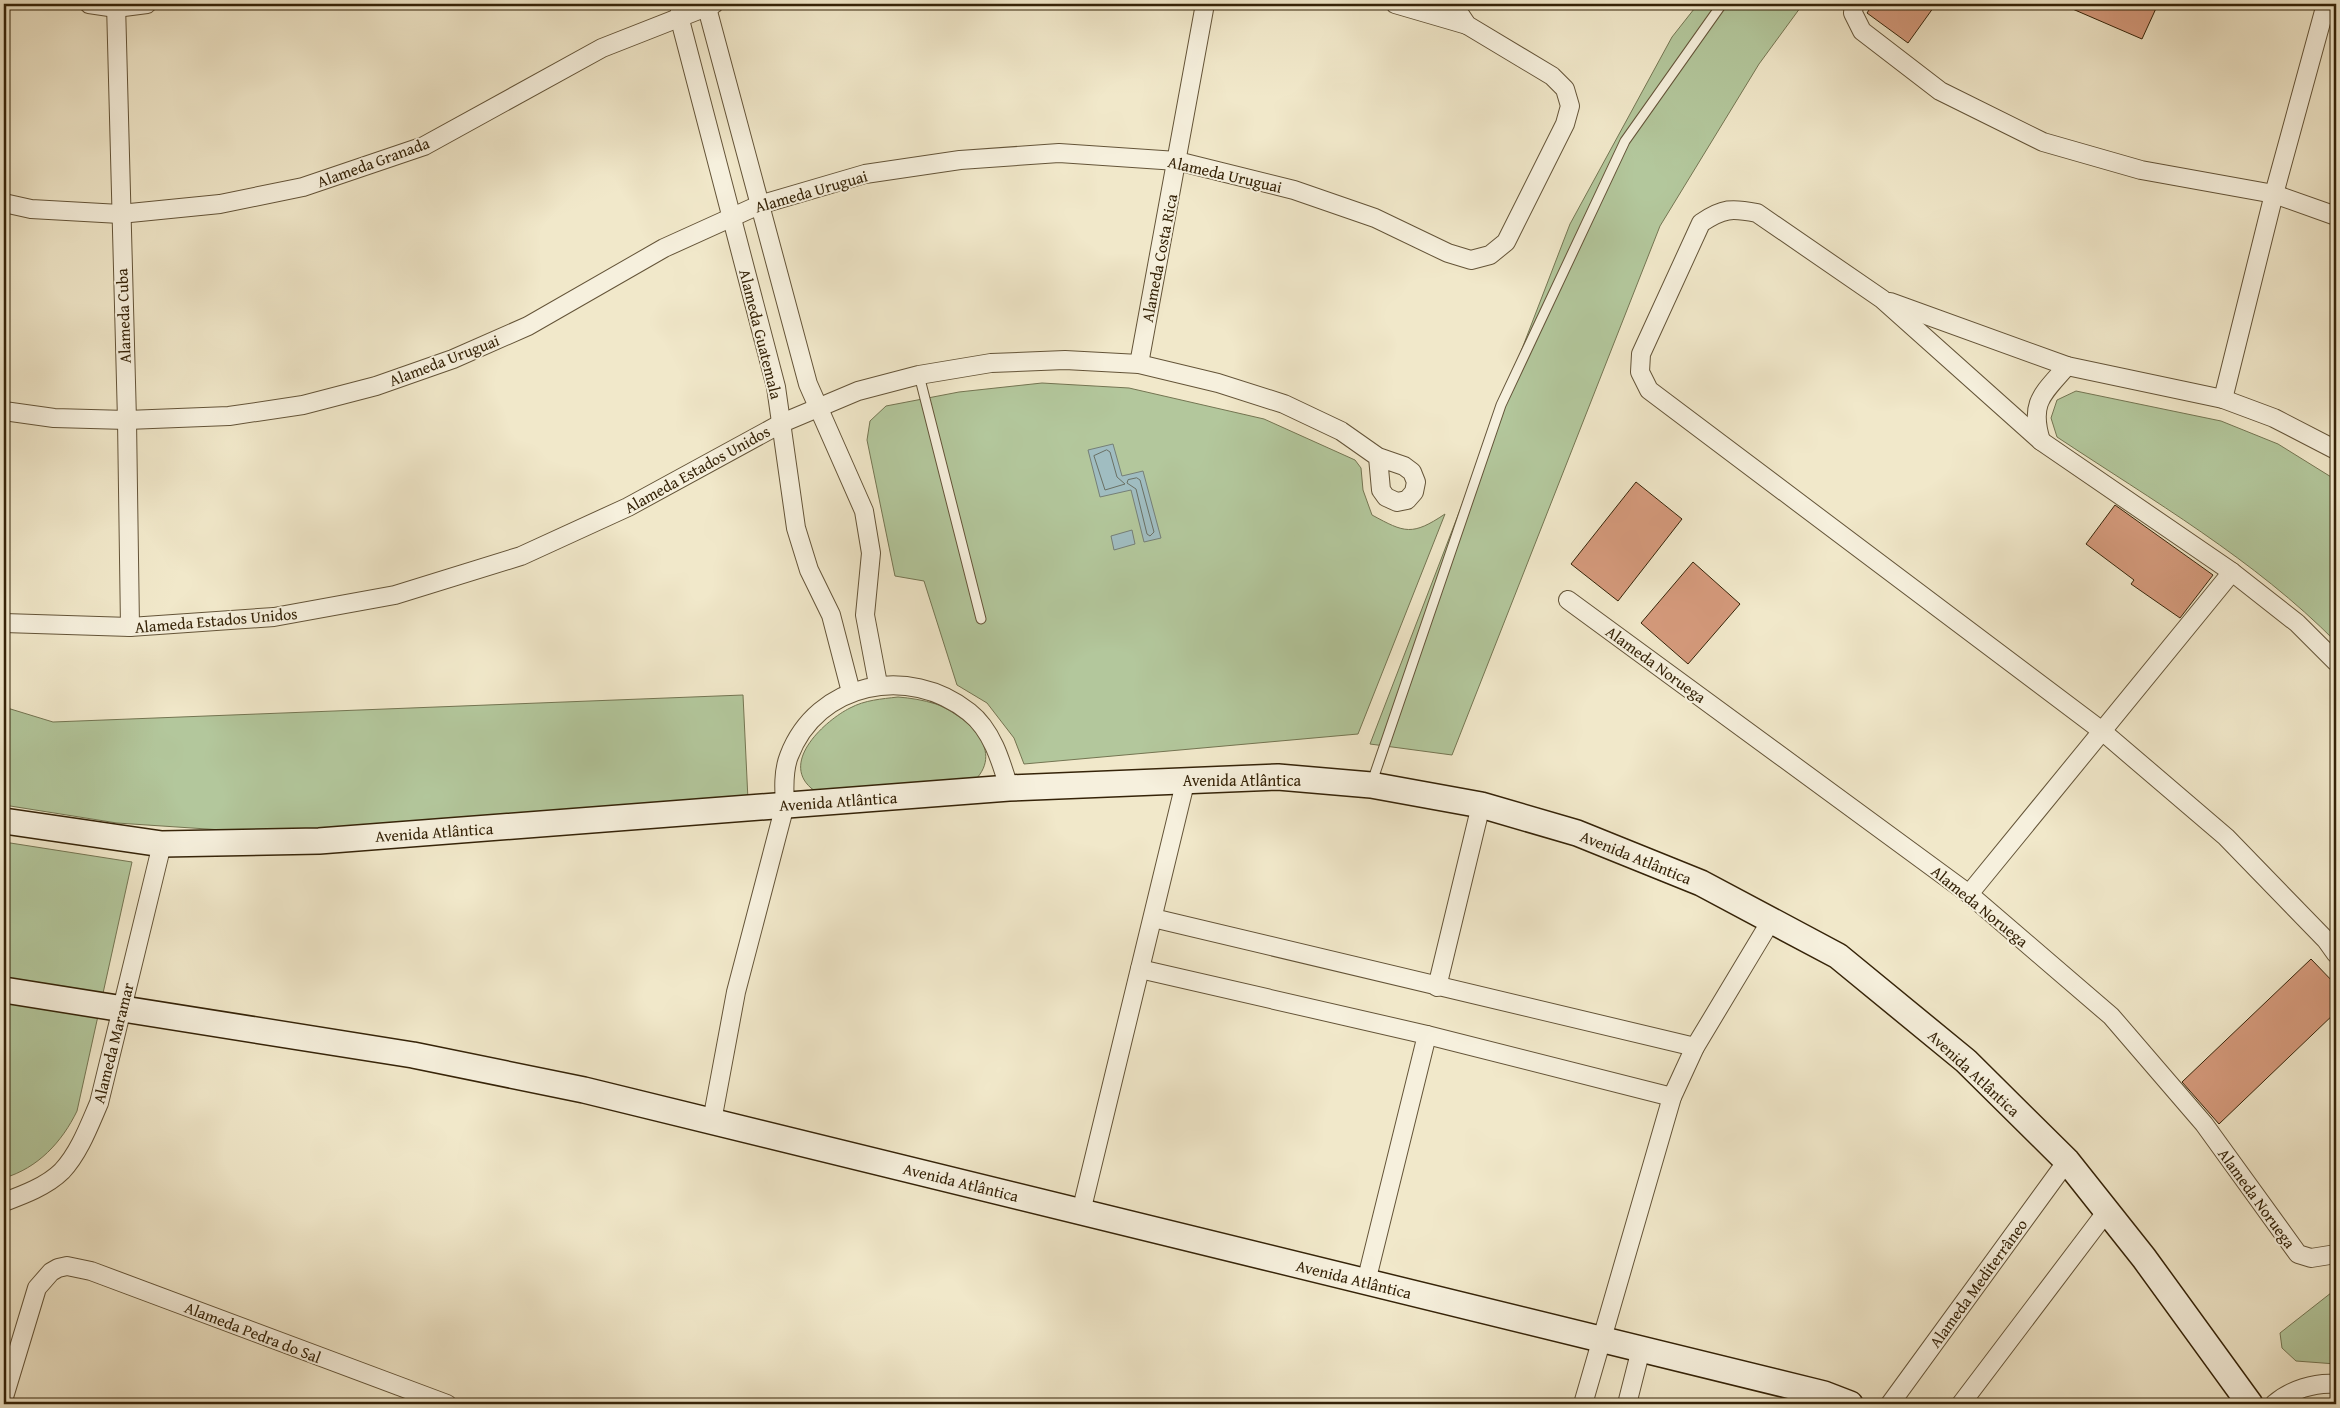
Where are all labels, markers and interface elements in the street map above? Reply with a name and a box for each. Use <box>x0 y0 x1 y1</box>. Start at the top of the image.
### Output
street label: Alameda Granada <box>313 130 433 193</box>
street label: Alameda Uruguai <box>1166 149 1285 199</box>
street label: Alameda Uruguai <box>752 163 871 219</box>
street label: Alameda Costa Rica <box>1135 191 1183 324</box>
street label: Alameda Guatemala <box>733 266 789 402</box>
street label: Alameda Cuba <box>109 268 137 364</box>
street label: Alameda Uruguai <box>385 328 503 392</box>
street label: Alameda Estados Unidos <box>620 419 774 519</box>
street label: Alameda Estados Unidos <box>134 601 298 639</box>
street label: Alameda Noruega <box>1601 619 1711 709</box>
street label: Avenida Atlântica <box>1183 768 1302 792</box>
street label: Avenida Atlântica <box>778 785 898 817</box>
street label: Avenida Atlântica <box>374 816 494 848</box>
street label: Avenida Atlântica <box>1577 824 1696 890</box>
street label: Alameda Noruega <box>1926 859 2034 953</box>
street label: Alameda Maramar <box>86 980 140 1106</box>
street label: Avenida Atlântica <box>1923 1024 2026 1122</box>
street label: Alameda Noruega <box>2212 1143 2302 1253</box>
street label: Avenida Atlântica <box>901 1156 1022 1208</box>
street label: Alameda Mediterrâneo <box>1923 1214 2033 1352</box>
street label: Avenida Atlântica <box>1294 1253 1415 1305</box>
street label: Alameda Pedra do Sal <box>181 1295 325 1369</box>

